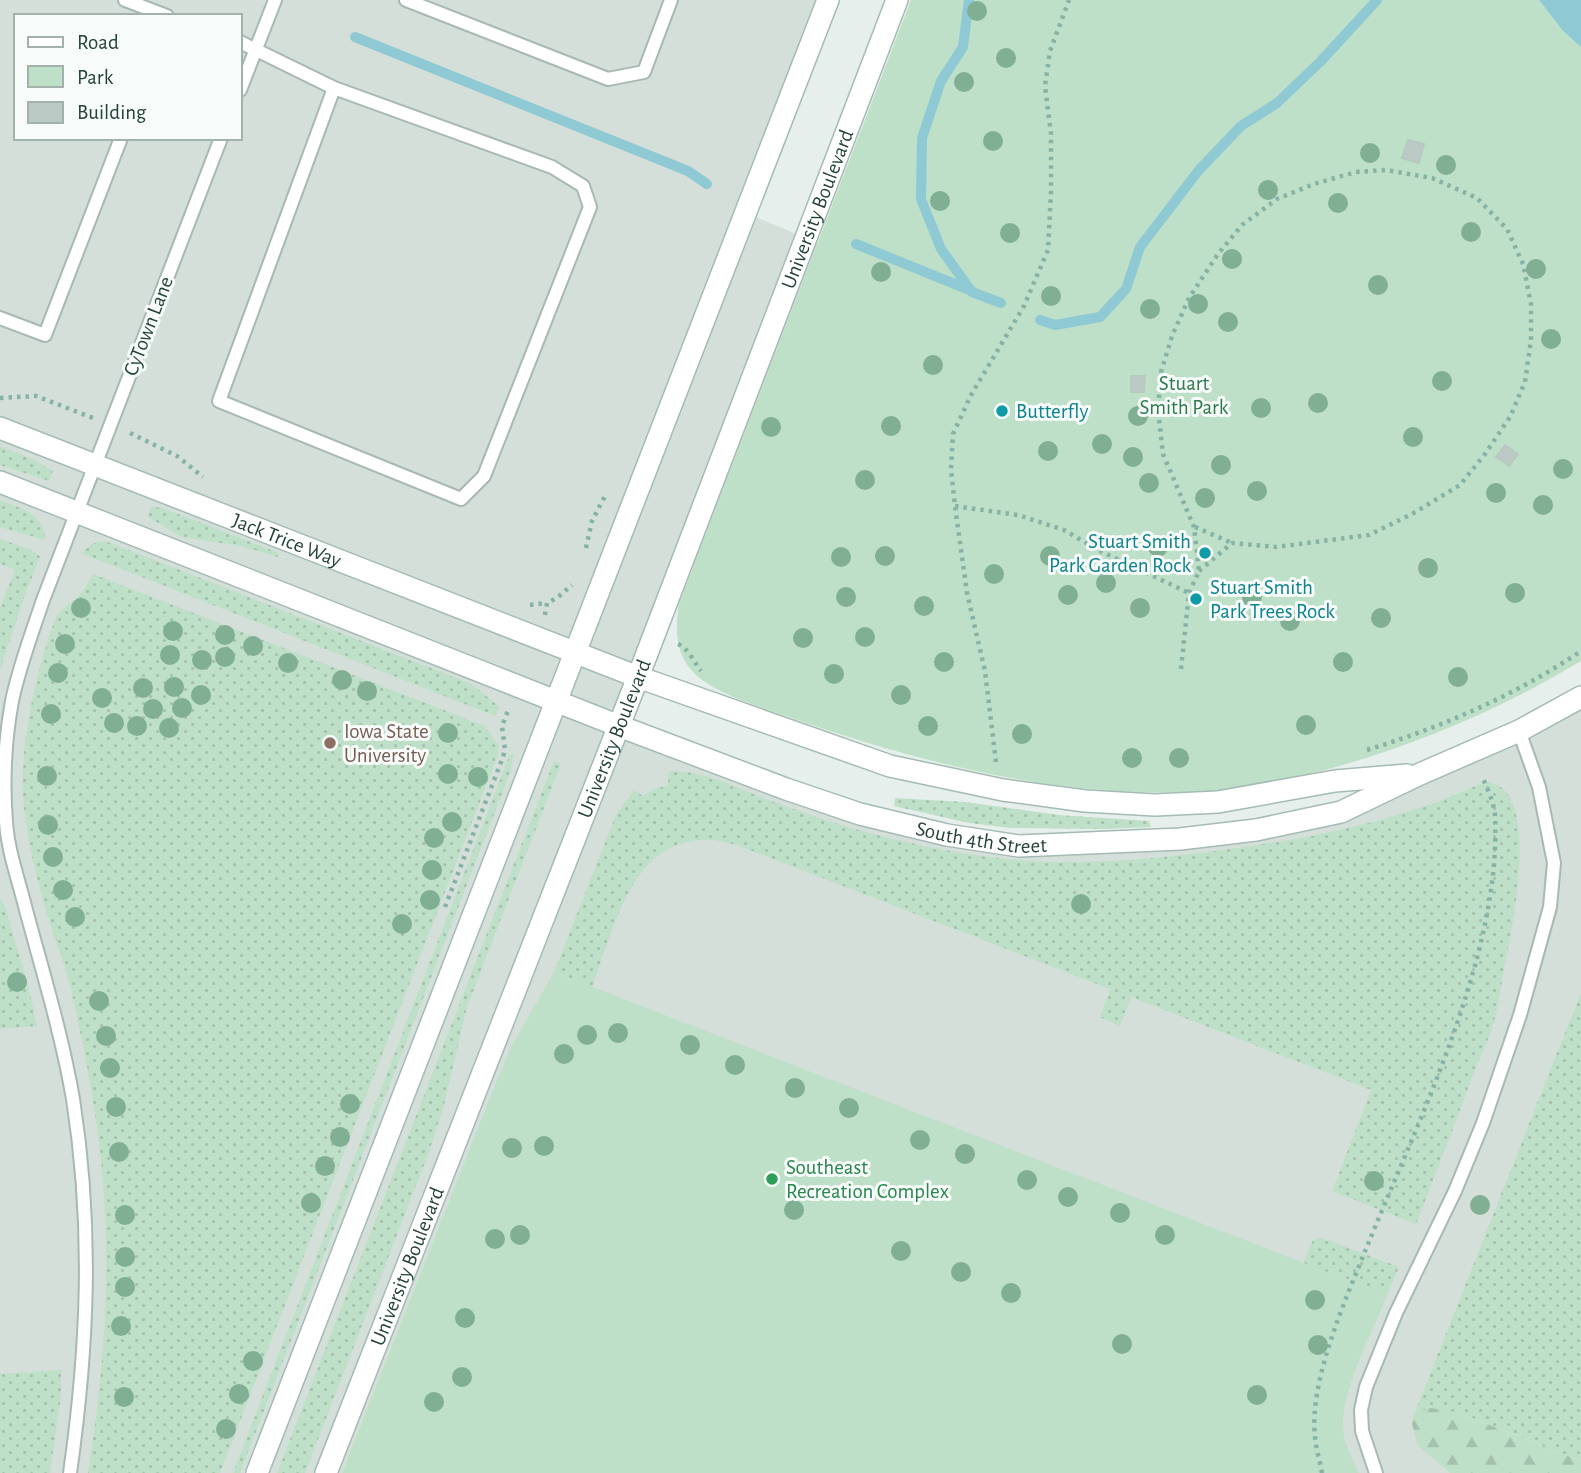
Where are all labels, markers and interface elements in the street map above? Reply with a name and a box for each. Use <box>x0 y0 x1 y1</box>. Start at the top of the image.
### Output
legend <box>14 14 242 140</box>
text: Road <box>77 32 119 53</box>
text: Park <box>77 67 114 88</box>
text: Building <box>77 102 147 123</box>
street label: University Boulevard <box>778 127 857 292</box>
street label: CyTown Lane <box>120 274 177 379</box>
park label: Stuart Smith Park <box>1140 373 1229 418</box>
place label: Butterfly <box>1016 401 1088 422</box>
marker: Butterfly <box>994 403 1010 419</box>
street label: Jack Trice Way <box>229 510 344 571</box>
place label: Stuart Smith Park Garden Rock <box>1049 531 1191 576</box>
marker: Stuart Smith Park Garden Rock <box>1197 545 1213 561</box>
place label: Stuart Smith Park Trees Rock <box>1210 577 1335 622</box>
marker: Stuart Smith Park Trees Rock <box>1188 591 1204 607</box>
street label: University Boulevard <box>574 656 655 821</box>
place label: Iowa State University <box>344 721 429 766</box>
marker: Iowa State University <box>322 735 338 751</box>
street label: South 4th Street <box>914 818 1048 857</box>
place label: Southeast Recreation Complex <box>786 1157 949 1202</box>
marker: Southeast Recreation Complex <box>764 1171 780 1187</box>
street label: University Boulevard <box>367 1184 448 1349</box>

